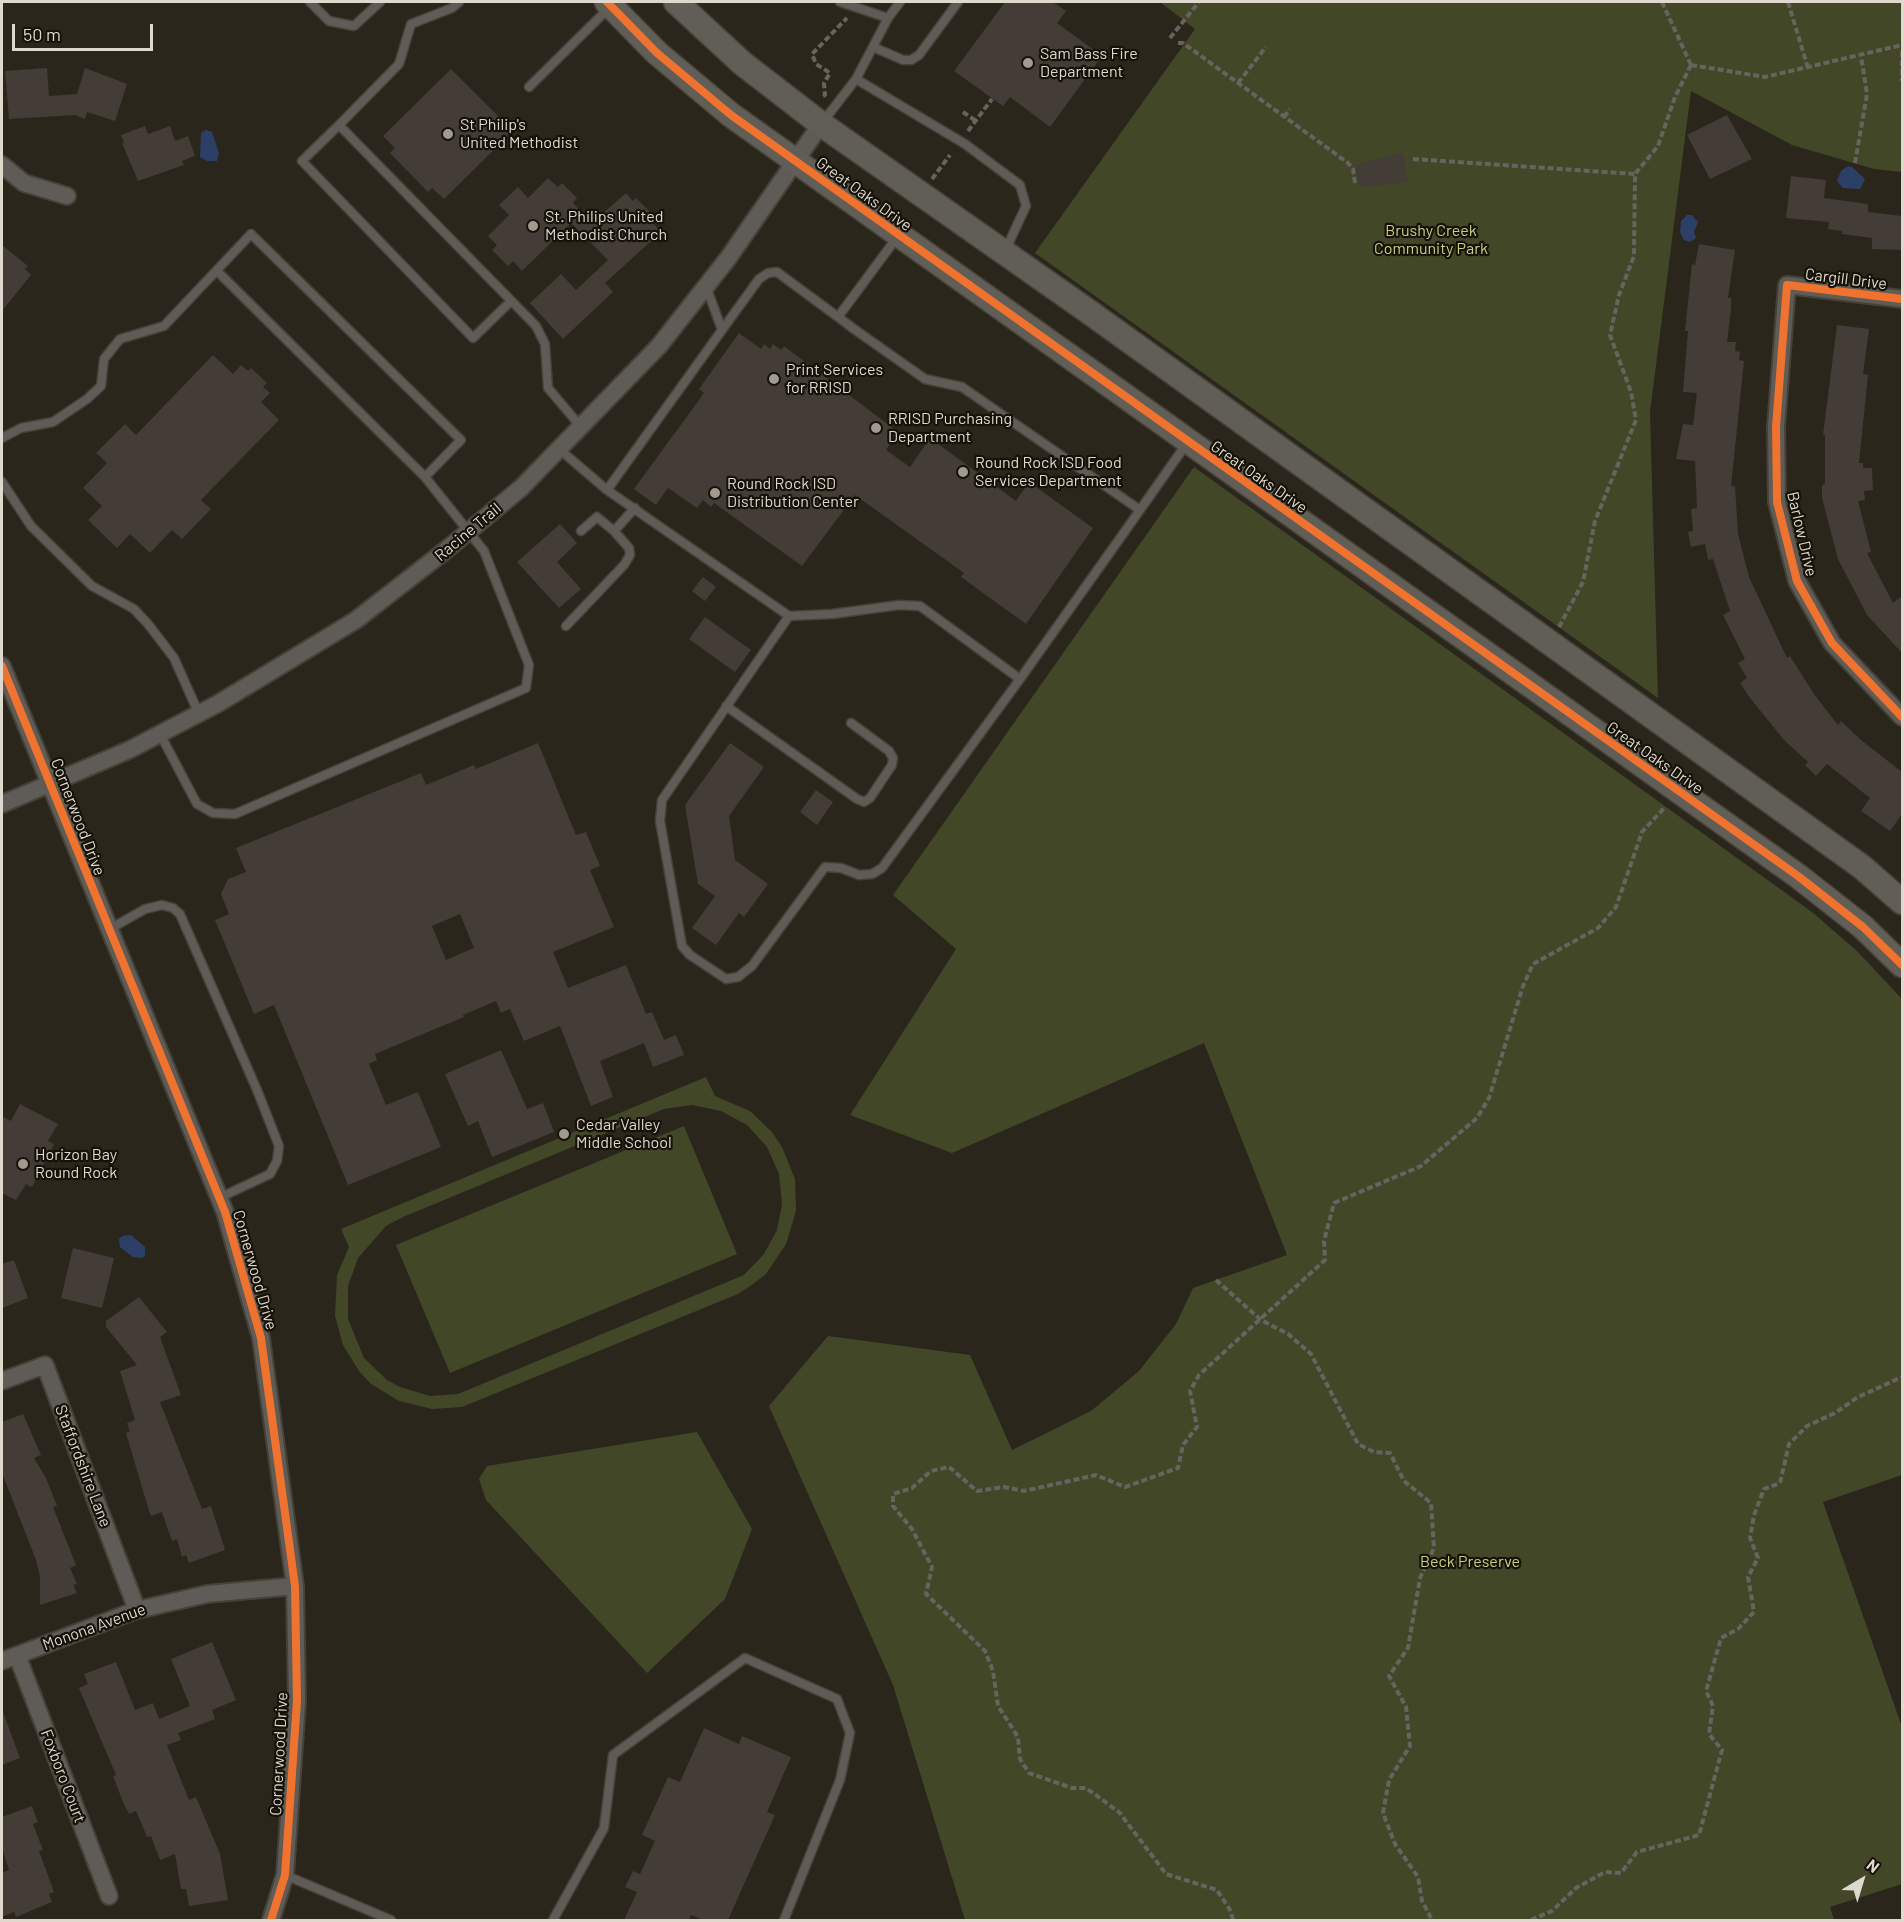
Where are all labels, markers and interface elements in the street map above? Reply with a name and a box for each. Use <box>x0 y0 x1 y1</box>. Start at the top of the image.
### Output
scale bar <box>15 12 156 50</box>
text: 50 m <box>23 23 61 45</box>
place label: Sam Bass Fire Department <box>1040 44 1138 82</box>
marker: Sam Bass Fire Department <box>1021 56 1035 70</box>
place label: St Philip's United Methodist <box>460 115 578 153</box>
marker: St Philip's United Methodist <box>441 127 455 141</box>
street label: Great Oaks Drive <box>812 153 916 235</box>
place label: St. Philips United Methodist Church <box>545 207 667 245</box>
marker: St. Philips United Methodist Church <box>526 219 540 233</box>
park label: Brushy Creek Community Park <box>1374 221 1488 259</box>
street label: Cargill Drive <box>1804 264 1888 294</box>
place label: Print Services for RRISD <box>786 360 883 398</box>
marker: Print Services for RRISD <box>767 372 781 386</box>
place label: RRISD Purchasing Department <box>888 409 1012 447</box>
marker: RRISD Purchasing Department <box>869 421 883 435</box>
street label: Great Oaks Drive <box>1207 437 1311 517</box>
place label: Round Rock ISD Food Services Department <box>975 453 1122 491</box>
marker: Round Rock ISD Food Services Department <box>956 465 970 479</box>
place label: Round Rock ISD Distribution Center <box>727 474 859 512</box>
marker: Round Rock ISD Distribution Center <box>708 486 722 500</box>
street label: Barlow Drive <box>1783 490 1821 578</box>
street label: Racine Trail <box>431 499 505 565</box>
street label: Great Oaks Drive <box>1603 718 1707 798</box>
street label: Cornerwood Drive <box>47 756 109 878</box>
place label: Cedar Valley Middle School <box>576 1115 672 1153</box>
marker: Cedar Valley Middle School <box>557 1127 571 1141</box>
place label: Horizon Bay Round Rock <box>35 1145 117 1183</box>
marker: Horizon Bay Round Rock <box>16 1157 30 1171</box>
street label: Cornerwood Drive <box>229 1208 281 1332</box>
street label: Staffordshire Lane <box>51 1402 115 1530</box>
park label: Beck Preserve <box>1420 1552 1520 1572</box>
street label: Monona Avenue <box>40 1599 148 1655</box>
street label: Cornerwood Drive <box>266 1692 292 1816</box>
street label: Foxboro Court <box>36 1727 90 1825</box>
north arrow <box>1832 1850 1892 1910</box>
text: N <box>1863 1855 1883 1876</box>

